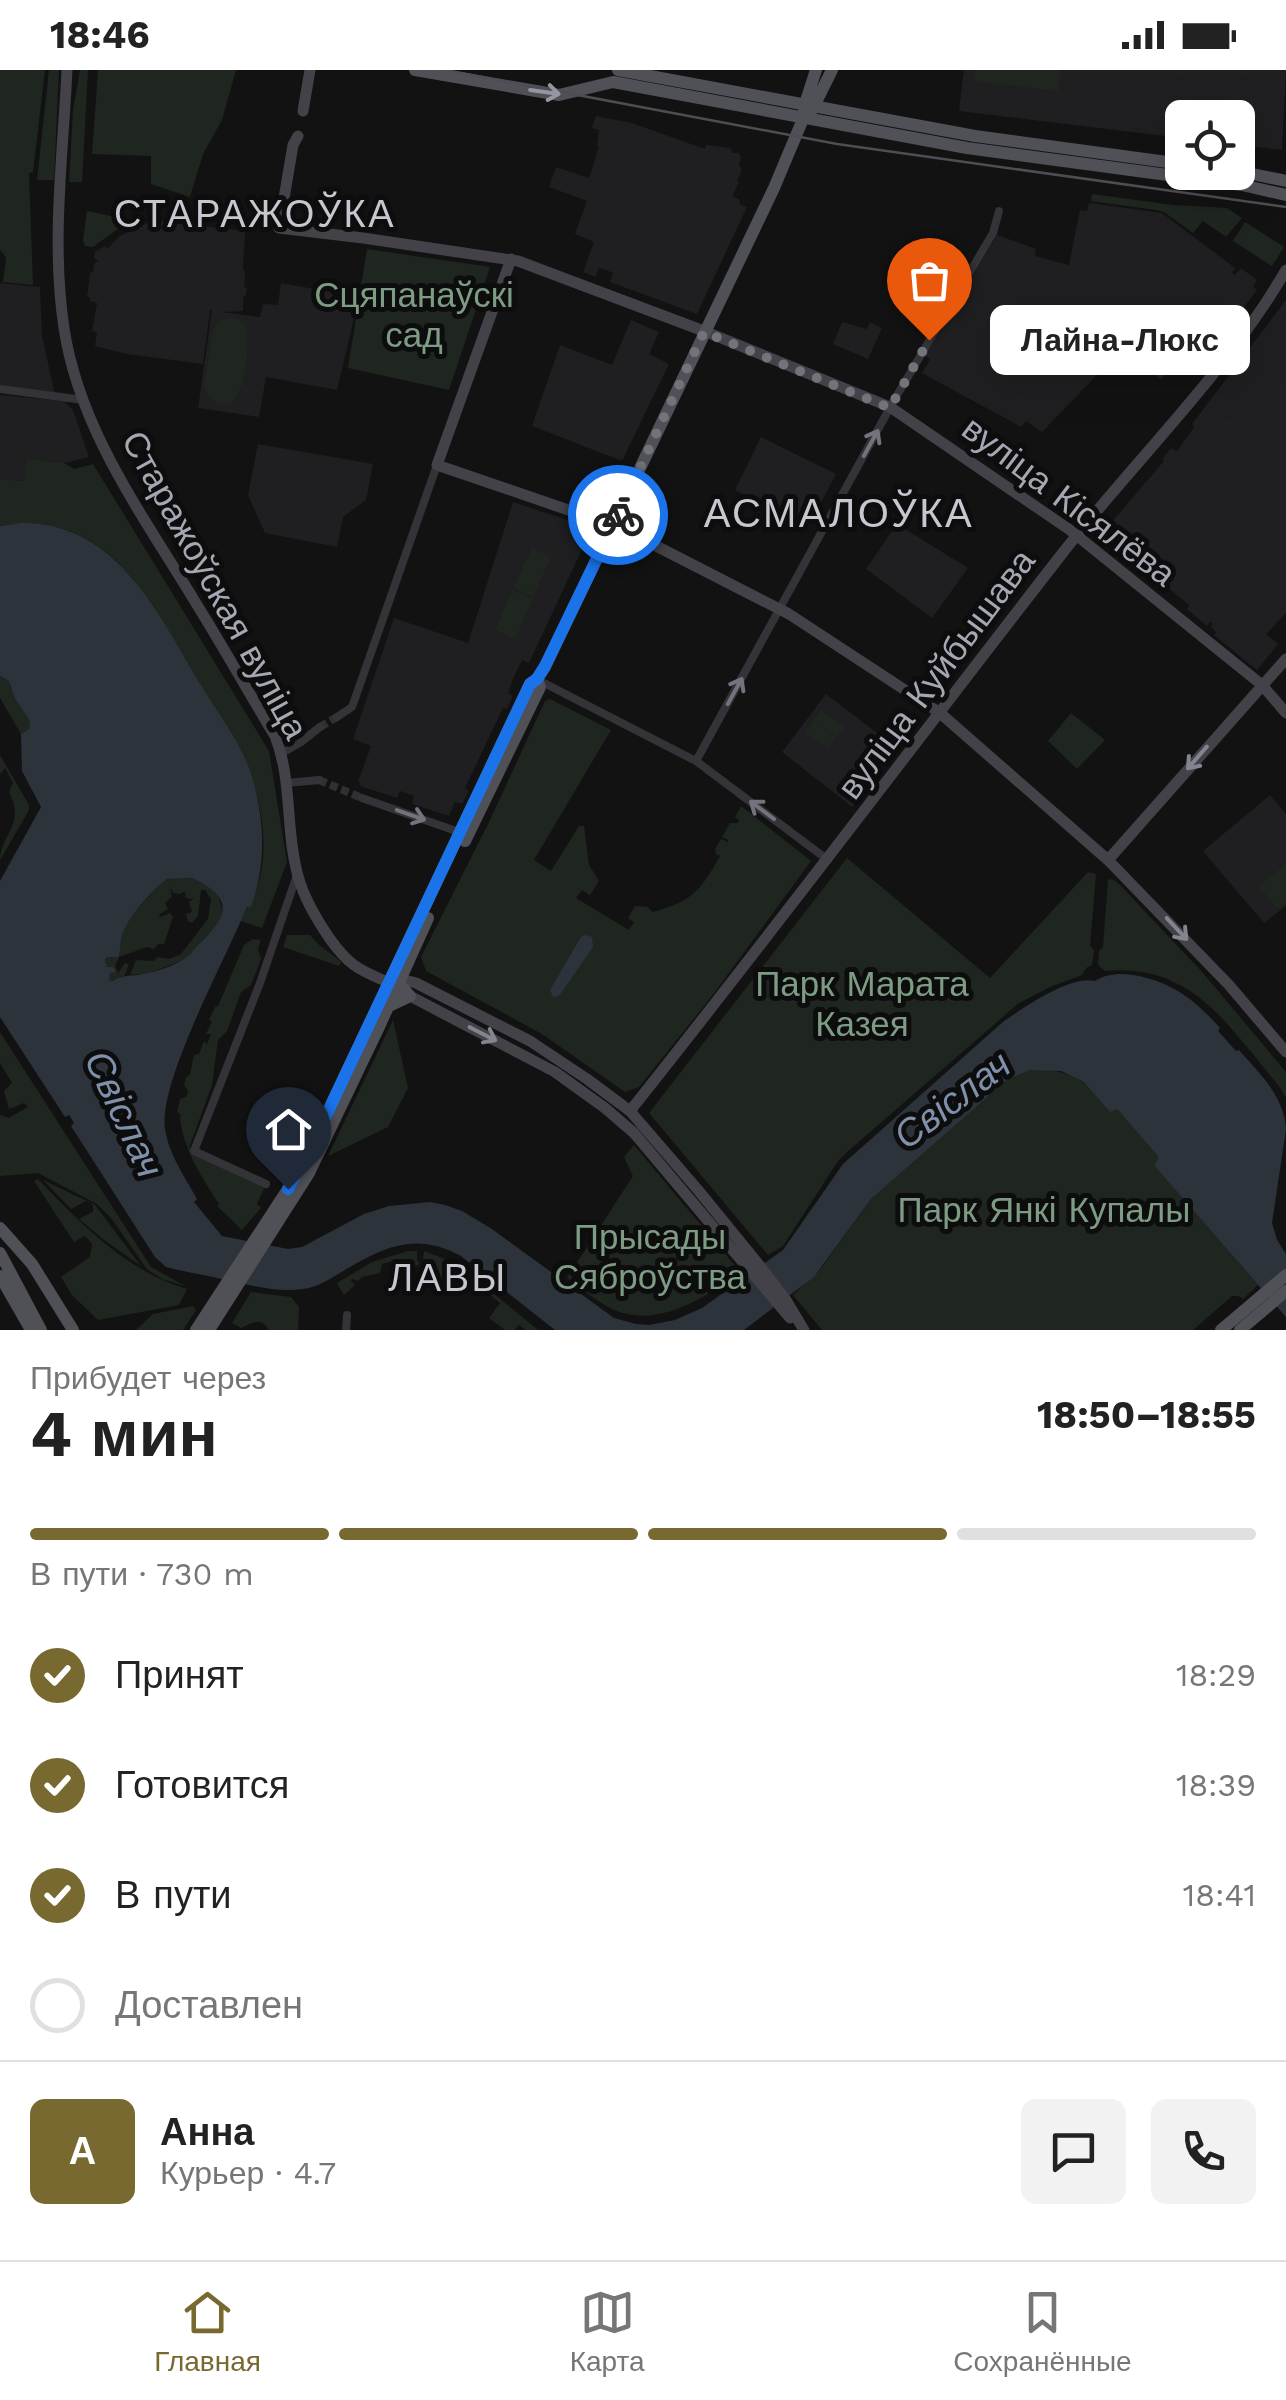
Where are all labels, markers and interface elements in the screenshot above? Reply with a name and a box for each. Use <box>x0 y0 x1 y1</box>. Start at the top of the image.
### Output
text: 18:46 <box>50 13 150 57</box>
one-way arrow <box>528 83 561 101</box>
map controls <box>1165 100 1255 190</box>
button: locate <box>1165 100 1255 190</box>
district label: СТАРАЖОЎКА <box>114 191 396 236</box>
pin <box>887 238 972 341</box>
icon: bag <box>902 253 957 308</box>
park label: Сцяпанаўскі сад <box>314 274 514 356</box>
callout: Лайна-Люкс <box>989 305 1249 375</box>
text: Лайна-Люкс <box>1021 321 1219 359</box>
street label: вуліца Кісялёва <box>954 407 1184 595</box>
street label: Старажоўская вуліца <box>113 424 317 747</box>
one-way arrow <box>861 429 881 458</box>
courier <box>568 465 668 565</box>
icon: bike <box>591 488 646 543</box>
district label: АСМАЛОЎКА <box>704 489 974 537</box>
street label: вуліца Куйбышава <box>828 540 1044 807</box>
one-way arrow <box>725 676 745 706</box>
one-way arrow <box>1186 745 1209 770</box>
one-way arrow <box>749 800 776 821</box>
one-way arrow <box>394 807 425 825</box>
one-way arrow <box>1165 916 1188 941</box>
park label: Парк Марата Казея <box>755 963 969 1045</box>
one-way arrow <box>467 1025 497 1044</box>
water label: Свіслач <box>885 1042 1019 1158</box>
water label: Свіслач <box>76 1044 172 1184</box>
pin <box>246 1087 331 1190</box>
icon: home <box>261 1102 316 1157</box>
park label: Парк Янкі Купалы <box>898 1189 1190 1231</box>
park label: Прысады Сяброўства <box>554 1216 746 1298</box>
district label: ЛАВЫ <box>388 1256 508 1300</box>
text: Прибудет через <box>30 1359 266 1397</box>
text: 18:50–18:55 <box>1037 1393 1256 1437</box>
text: 4 мин <box>30 1396 218 1472</box>
text: В пути · 730 m <box>30 1555 254 1593</box>
icon: check <box>30 1648 85 1703</box>
text: Принят <box>115 1653 244 1697</box>
text: 18:29 <box>1176 1656 1256 1694</box>
icon: check <box>30 1758 85 1813</box>
text: Готовится <box>115 1763 289 1807</box>
text: 18:39 <box>1176 1766 1256 1804</box>
icon: check <box>30 1868 85 1923</box>
text: В пути <box>115 1873 232 1917</box>
text: 18:41 <box>1183 1876 1256 1914</box>
text: Доставлен <box>115 1983 303 2027</box>
button: chat <box>1021 2099 1126 2204</box>
button: phone <box>1151 2099 1256 2204</box>
text: Анна <box>160 2110 254 2154</box>
text: А <box>69 2129 96 2173</box>
text: Курьер · 4.7 <box>160 2154 336 2192</box>
tab: Главная <box>154 2285 261 2378</box>
tab: Карта <box>570 2285 645 2378</box>
tab: Сохранённые <box>953 2285 1132 2378</box>

